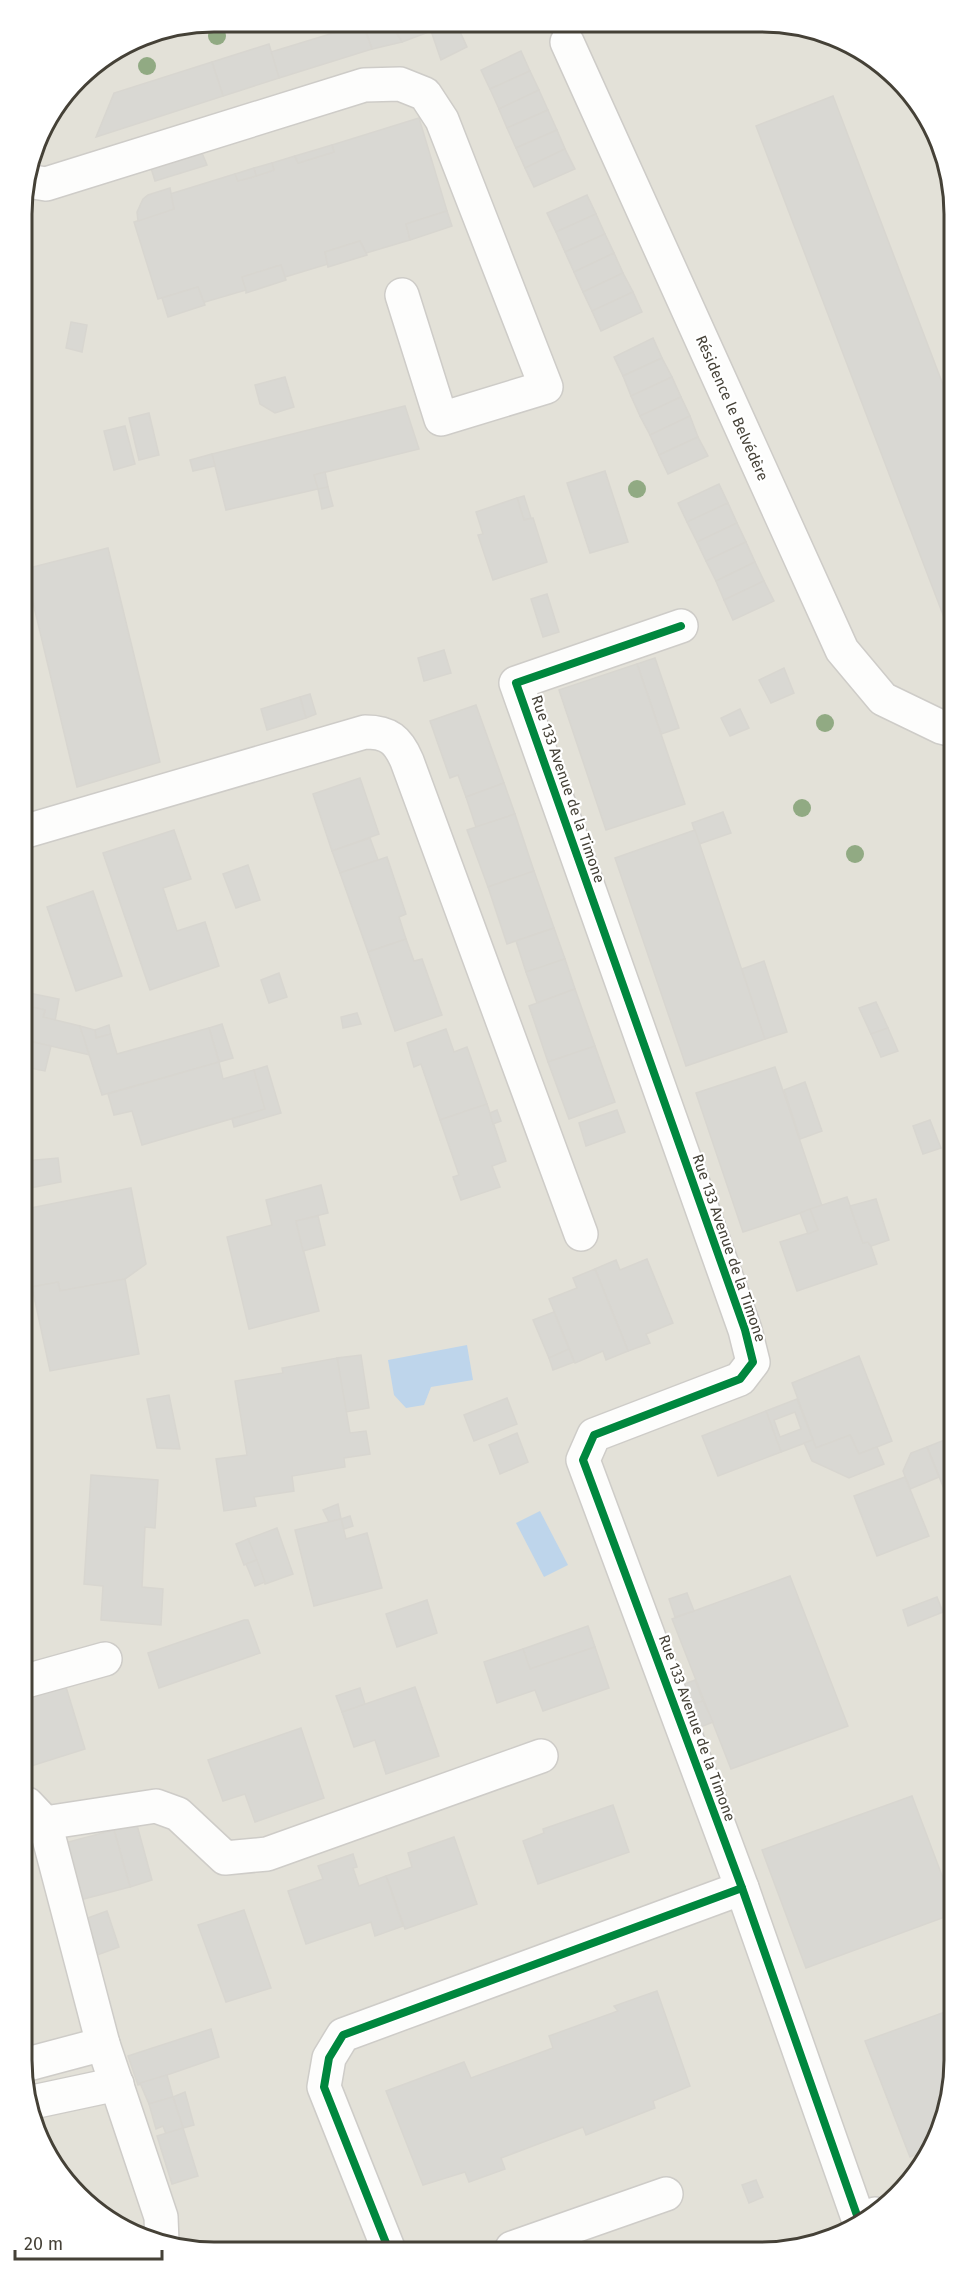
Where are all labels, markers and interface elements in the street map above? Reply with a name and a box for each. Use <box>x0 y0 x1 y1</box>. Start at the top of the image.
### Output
street label: Résidence le Belvédère <box>692 332 772 484</box>
street label: Rue 133 Avenue de la Timone <box>527 693 609 885</box>
street label: Rue 133 Avenue de la Timone <box>688 1152 770 1344</box>
street label: Rue 133 Avenue de la Timone <box>655 1632 739 1824</box>
scale bar <box>15 2223 162 2261</box>
text: 20 m <box>24 2233 63 2255</box>

